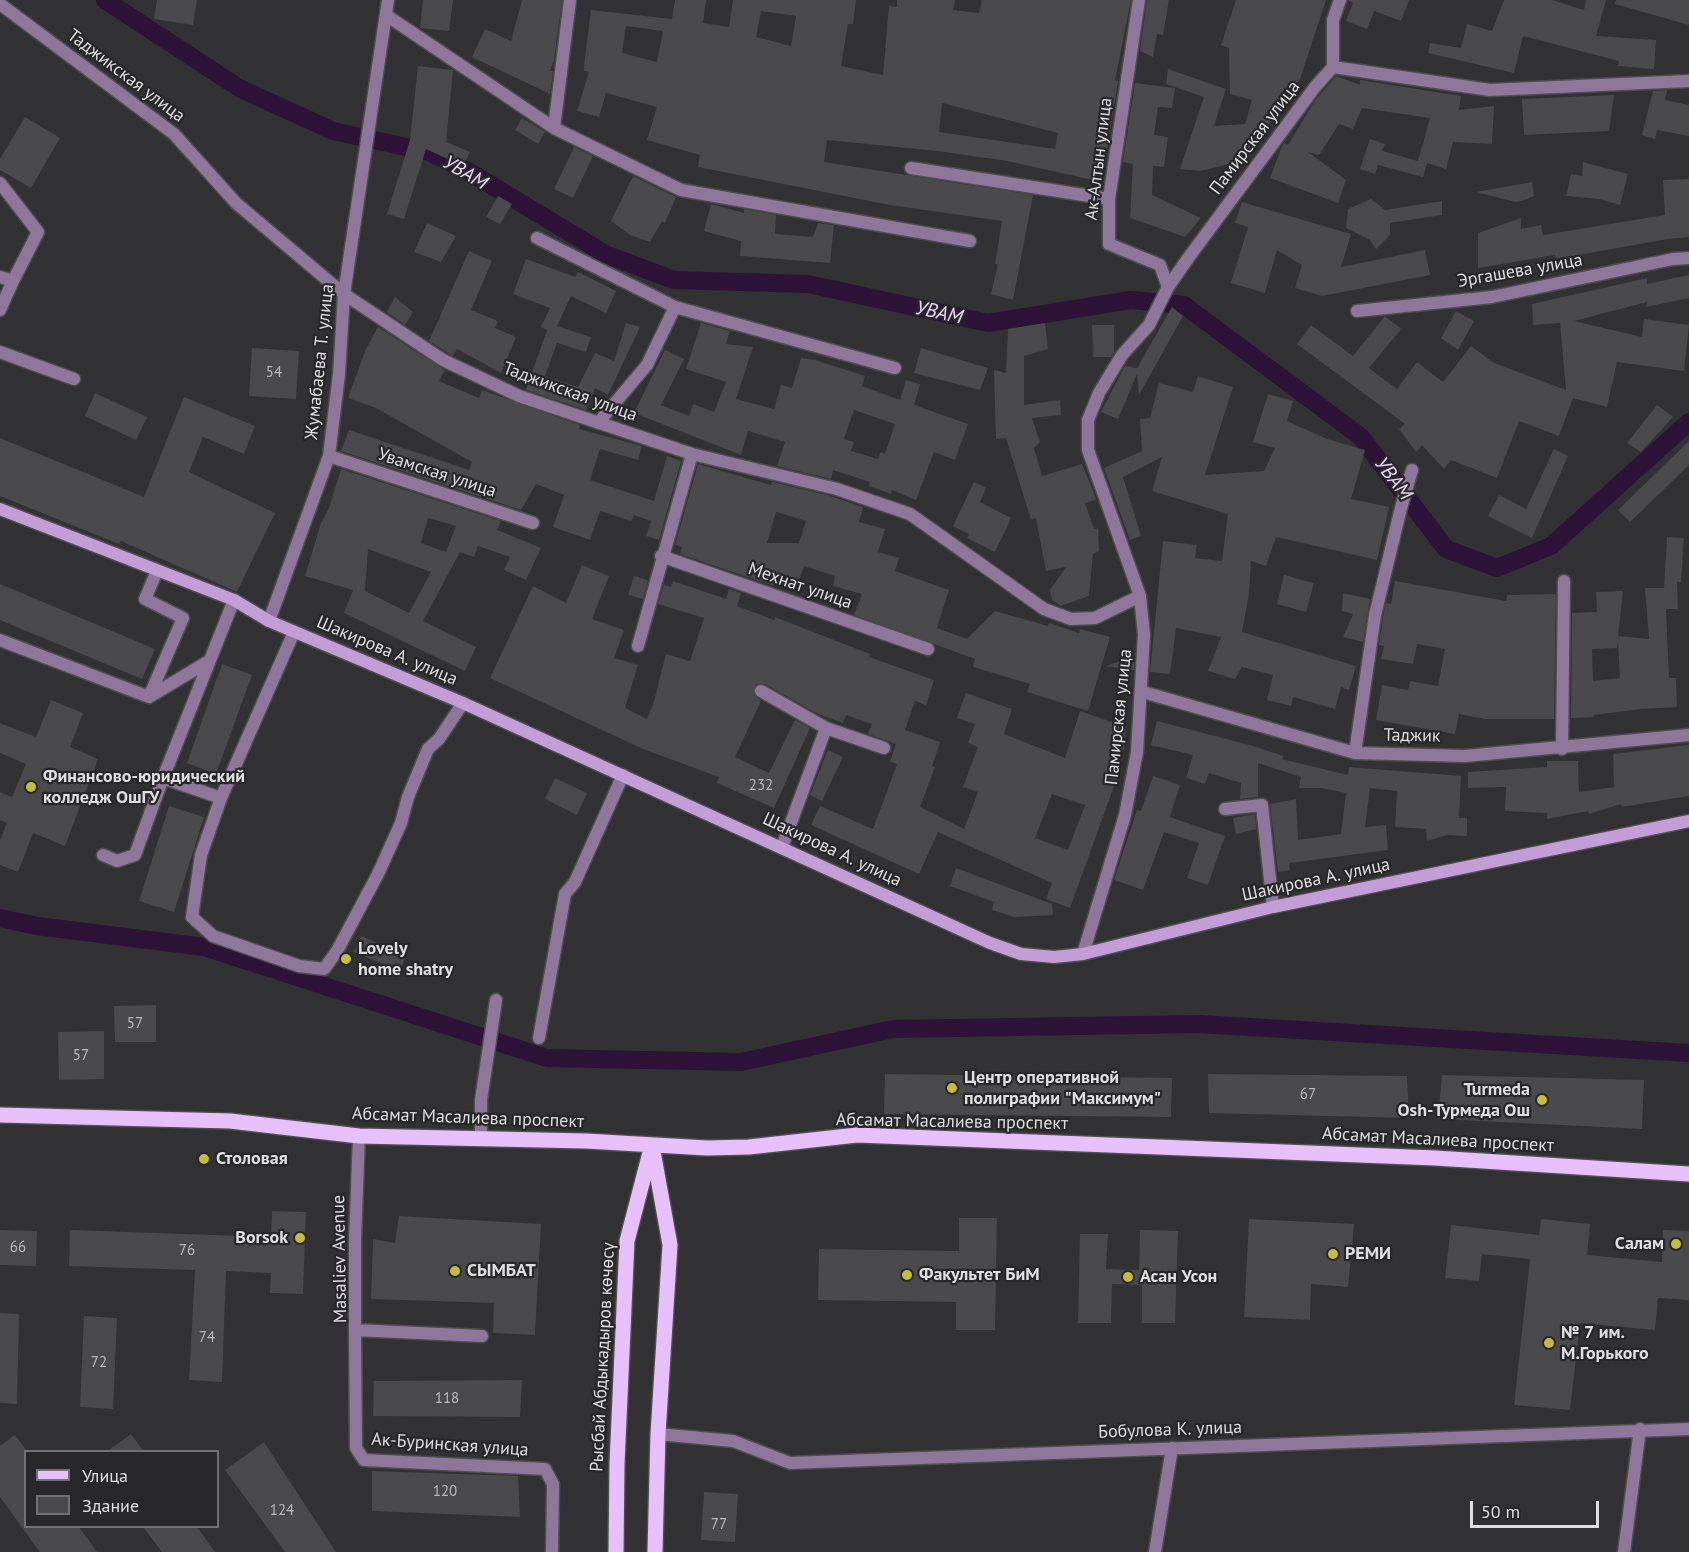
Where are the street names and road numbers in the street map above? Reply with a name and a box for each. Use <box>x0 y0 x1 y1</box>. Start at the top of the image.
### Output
street label: Таджикская улица <box>63 25 189 127</box>
street label: Памирская улица <box>1205 77 1305 199</box>
street label: Ак-Алтын улица <box>1081 96 1117 222</box>
street label: Эргашева улица <box>1456 249 1584 293</box>
street label: Жумабаева Т. улица <box>301 283 339 441</box>
street label: Таджикская улица <box>500 358 640 426</box>
street label: Увамская улица <box>375 444 499 502</box>
street label: Мехнат улица <box>745 558 855 614</box>
street label: Шакирова А. улица <box>313 612 461 690</box>
street label: Памирская улица <box>1101 648 1137 786</box>
street label: Таджик <box>1383 725 1441 747</box>
street label: Шакирова А. улица <box>759 808 905 892</box>
street label: Шакирова А. улица <box>1240 854 1392 906</box>
street label: Абсамат Масалиева проспект <box>352 1103 584 1133</box>
street label: Абсамат Масалиева проспект <box>836 1109 1068 1135</box>
street label: Абсамат Масалиева проспект <box>1321 1123 1555 1157</box>
street label: Masaliev Avenue <box>328 1195 352 1323</box>
street label: Рысбай Абдыкадыров көчөсү <box>586 1242 620 1472</box>
street label: Бобулова К. улица <box>1098 1417 1242 1443</box>
street label: Ак-Буринская улица <box>371 1429 529 1461</box>

